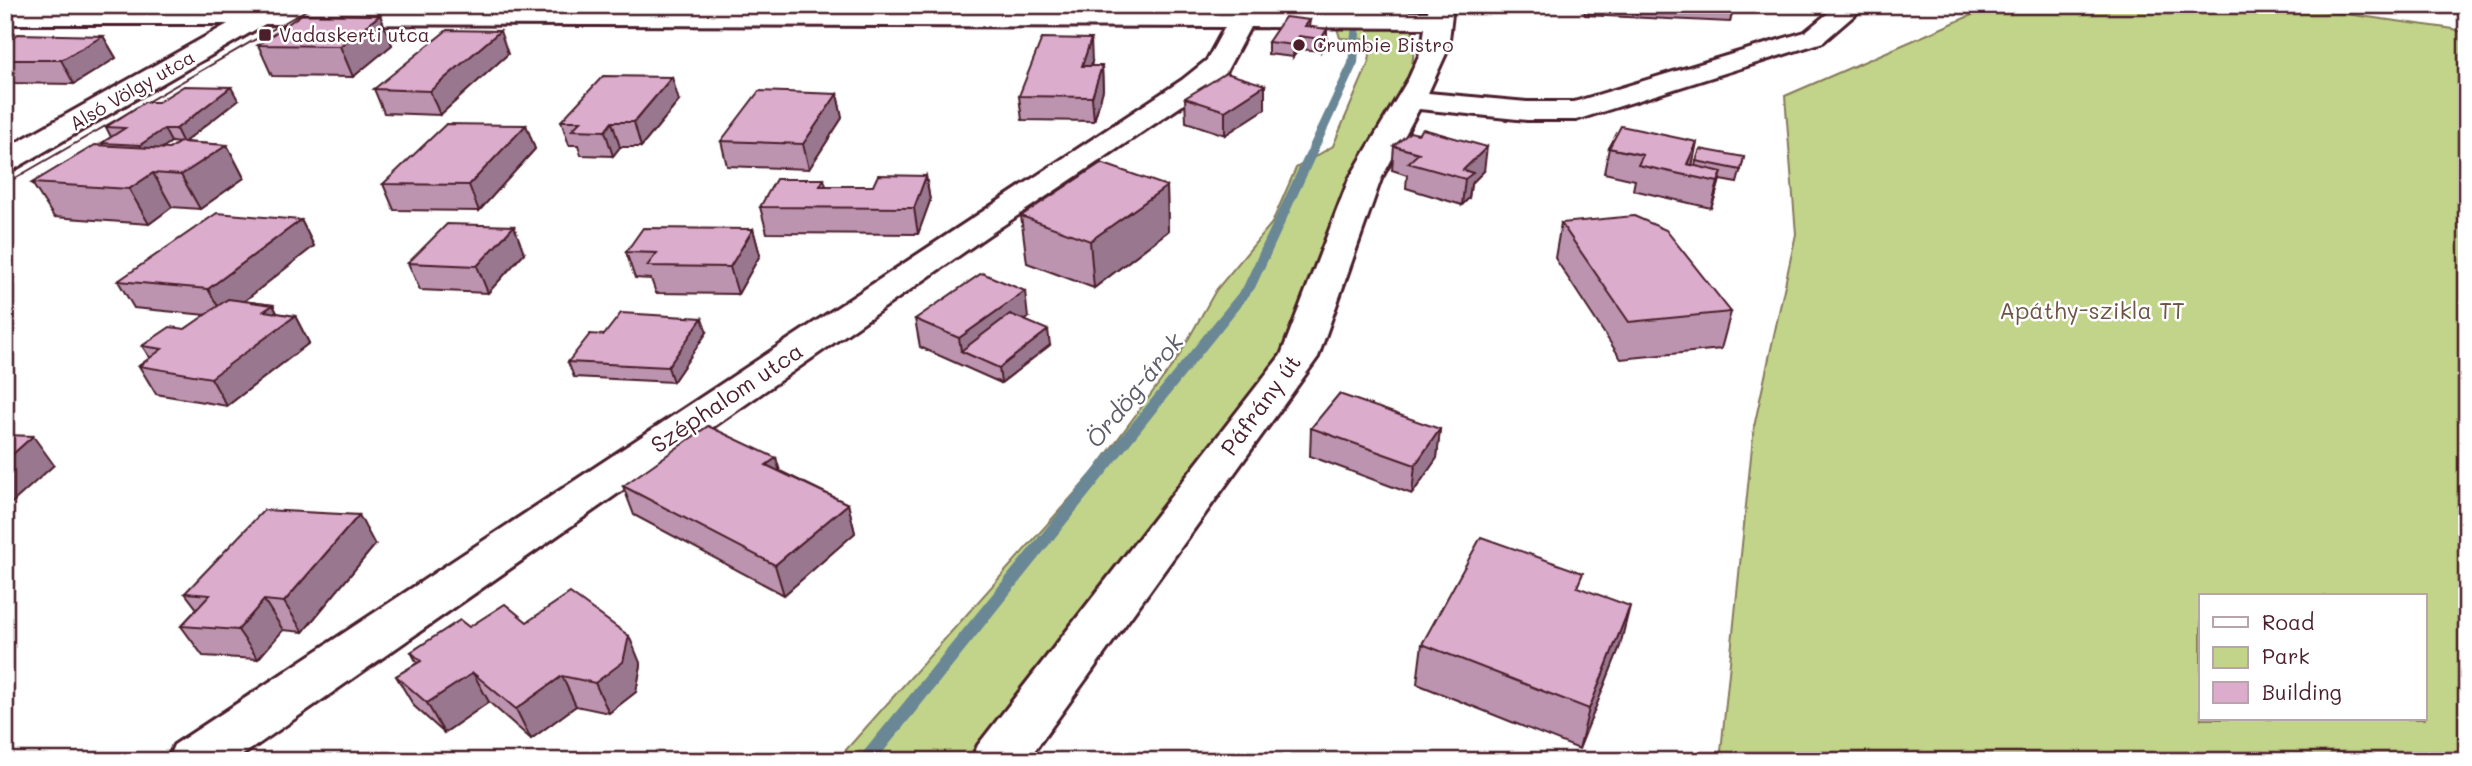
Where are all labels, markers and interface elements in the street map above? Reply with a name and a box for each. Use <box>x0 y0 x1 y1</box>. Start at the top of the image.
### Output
place label: Vadaskerti utca <box>279 22 430 47</box>
marker: Vadaskerti utca <box>257 27 273 43</box>
place label: Crumbie Bistro <box>1313 32 1453 57</box>
marker: Crumbie Bistro <box>1291 37 1307 53</box>
street label: Alsó Völgy utca <box>65 44 199 135</box>
park label: Apáthy-szikla TT <box>1999 295 2185 325</box>
water label: Ördög-árok <box>1078 325 1190 454</box>
street label: Széphalom utca <box>645 335 808 459</box>
street label: Páfrány út <box>1213 348 1307 461</box>
legend <box>2199 594 2426 720</box>
text: Road <box>2262 608 2314 635</box>
text: Park <box>2262 642 2310 669</box>
text: Building <box>2262 678 2342 705</box>

